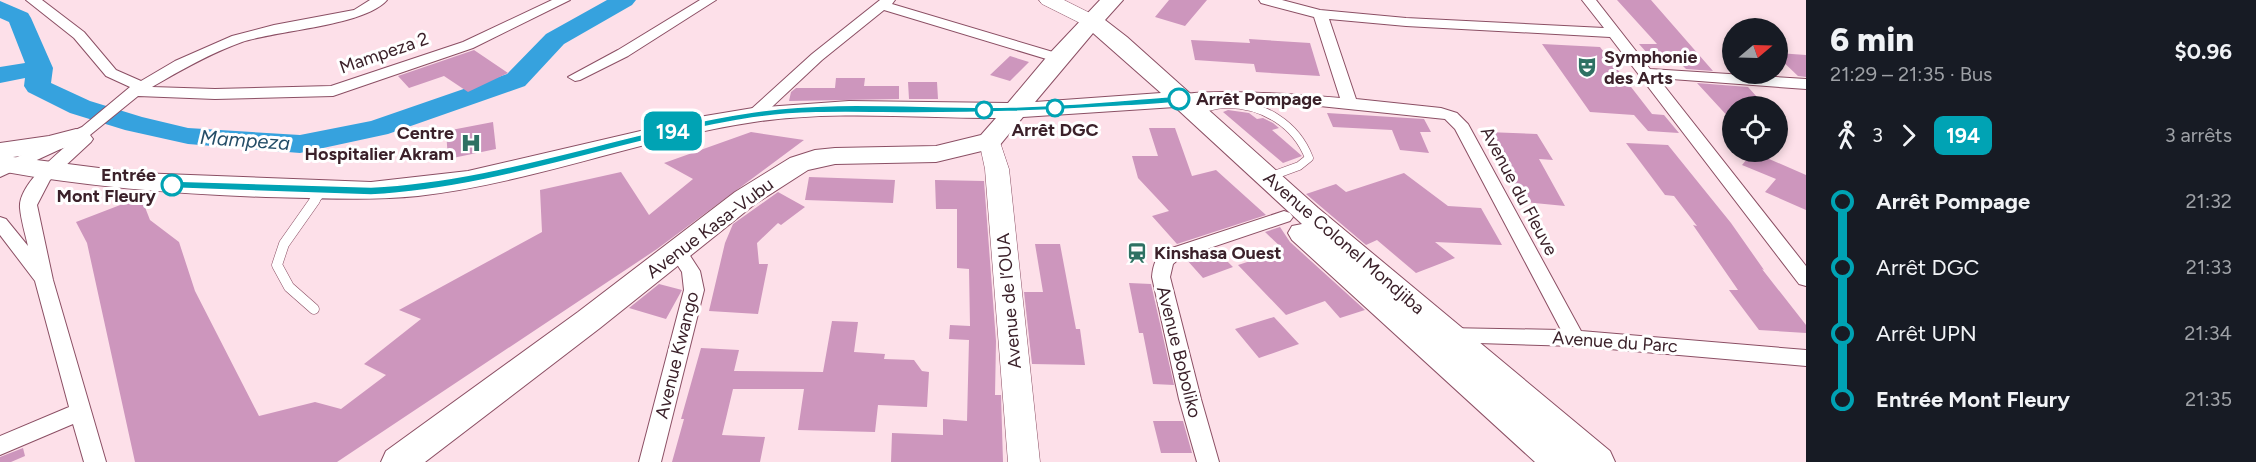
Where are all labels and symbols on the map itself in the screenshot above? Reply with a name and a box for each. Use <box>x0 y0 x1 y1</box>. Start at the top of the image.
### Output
north arrow <box>1722 18 1788 84</box>
street label: Mampeza 2 <box>337 28 431 78</box>
place label: Symphonie des Arts <box>1604 46 1697 89</box>
theatre icon: Symphonie des Arts <box>1575 55 1599 79</box>
marker: Arrêt Pompage <box>1168 88 1190 110</box>
place label: Arrêt Pompage <box>1196 88 1322 110</box>
marker: Arrêt DGC <box>1046 99 1064 117</box>
unlabelled marker <box>975 101 993 119</box>
line badge: 194 <box>638 112 708 150</box>
place label: Arrêt DGC <box>1011 119 1099 141</box>
place label: Centre Hospitalier Akram <box>305 122 454 165</box>
street label: Avenue du Fleuve <box>1476 123 1562 259</box>
water label: Mampeza <box>199 125 291 155</box>
hospital icon: Centre Hospitalier Akram <box>459 131 483 155</box>
place label: Entrée Mont Fleury <box>57 164 157 207</box>
street label: Avenue Colonel Mondjiba <box>1259 167 1429 319</box>
street label: Avenue Kasa-Vubu <box>642 173 778 283</box>
marker: Entrée Mont Fleury <box>161 174 183 196</box>
street label: Avenue de l’OUA <box>992 232 1026 370</box>
station icon: Kinshasa Ouest <box>1125 241 1149 265</box>
place label: Kinshasa Ouest <box>1154 242 1281 264</box>
street label: Avenue Boboliko <box>1152 284 1206 420</box>
street label: Avenue Kwango <box>651 289 703 421</box>
street label: Avenue du Parc <box>1552 327 1679 357</box>

